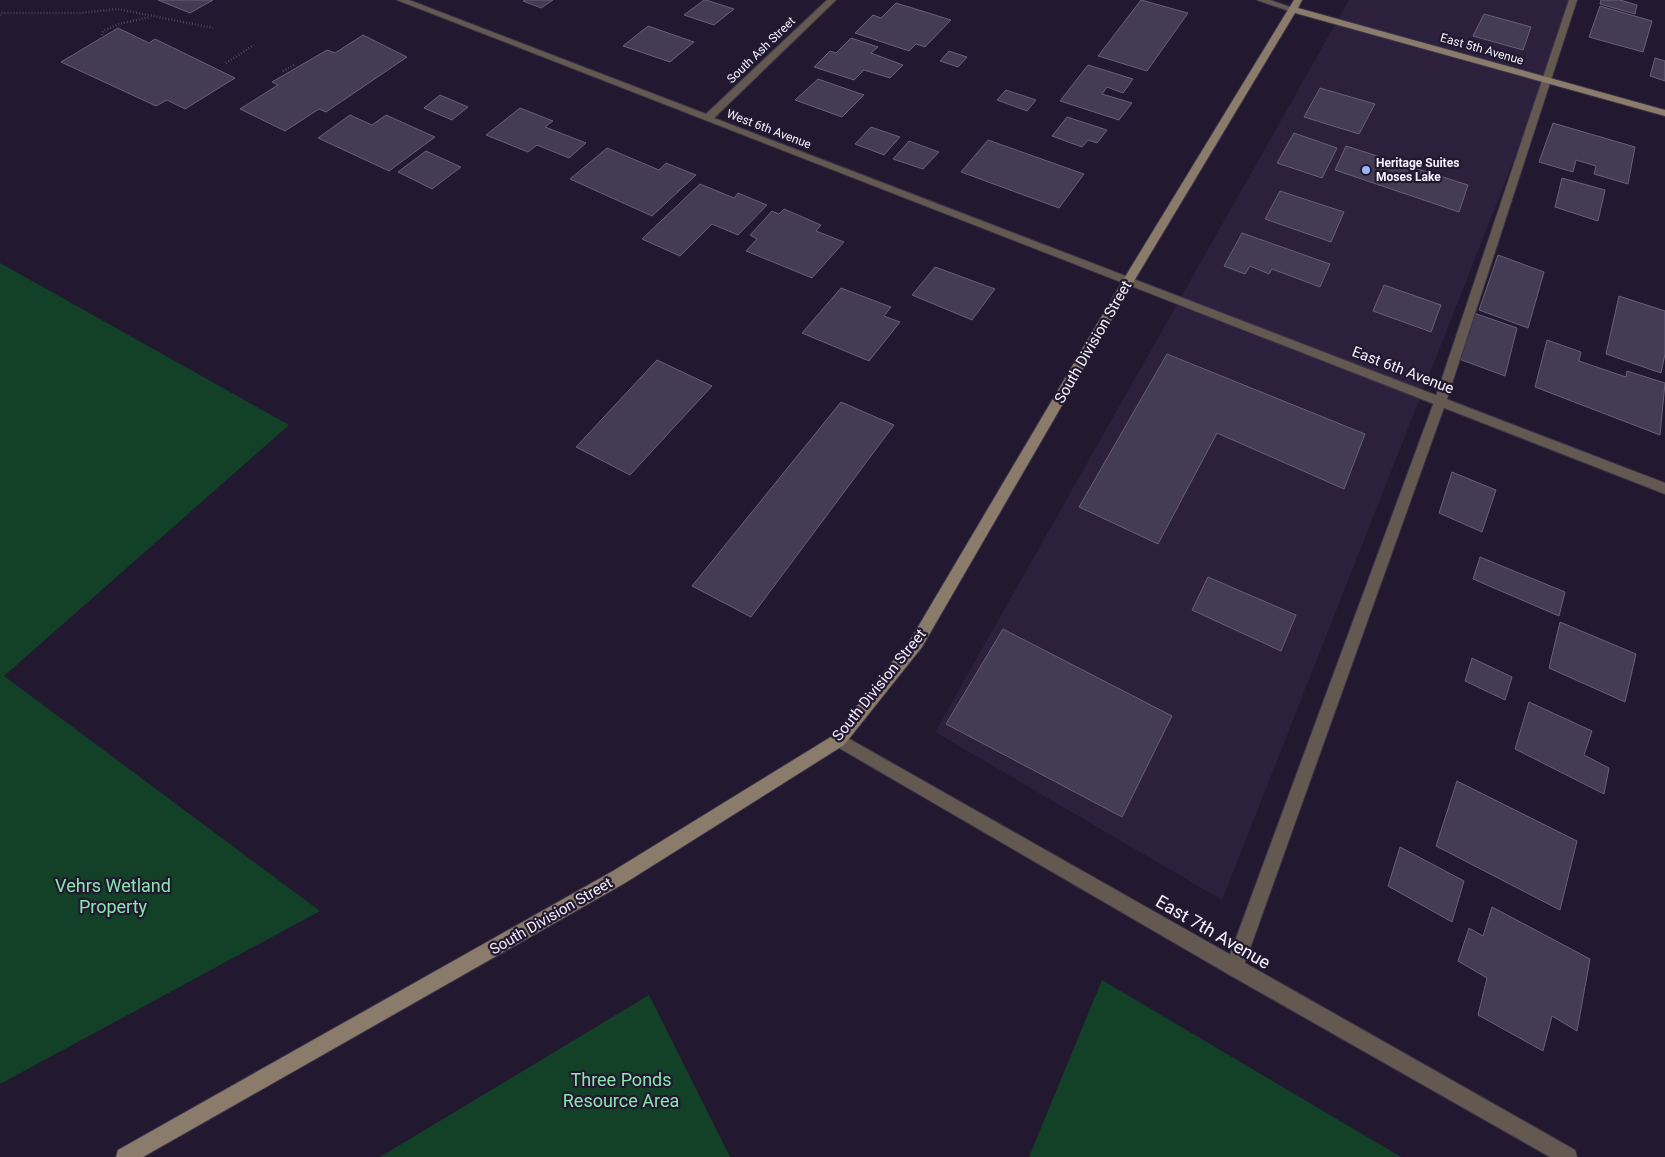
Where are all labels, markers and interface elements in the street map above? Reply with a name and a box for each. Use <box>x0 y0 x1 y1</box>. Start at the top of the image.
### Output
street label: South Ash Street <box>724 14 798 86</box>
street label: East 5th Avenue <box>1439 30 1525 68</box>
street label: West 6th Avenue <box>725 106 813 152</box>
place label: Heritage Suites Moses Lake <box>1376 156 1459 184</box>
marker: Heritage Suites Moses Lake <box>1360 164 1372 176</box>
street label: South Division Street <box>1051 277 1135 406</box>
street label: East 6th Avenue <box>1350 342 1456 398</box>
street label: South Division Street <box>828 625 930 744</box>
street label: South Division Street <box>487 874 616 958</box>
park label: Vehrs Wetland Property <box>55 875 171 917</box>
street label: East 7th Avenue <box>1152 890 1274 973</box>
park label: Three Ponds Resource Area <box>563 1069 679 1111</box>

